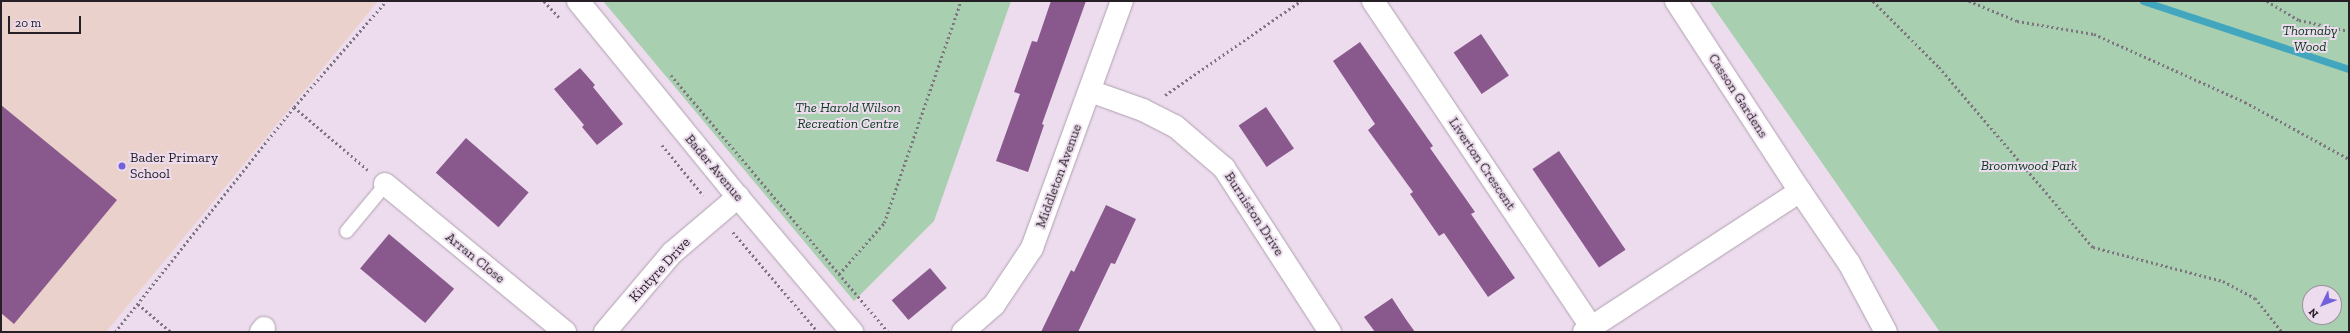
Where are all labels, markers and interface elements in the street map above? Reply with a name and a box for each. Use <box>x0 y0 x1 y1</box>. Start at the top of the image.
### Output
scale bar <box>10 8 83 34</box>
text: 20 m <box>15 16 41 30</box>
park label: Thornaby Wood <box>2283 23 2337 56</box>
street label: Casson Gardens <box>1704 51 1772 141</box>
park label: The Harold Wilson Recreation Centre <box>795 100 901 132</box>
street label: Liverton Crescent <box>1445 114 1519 214</box>
street label: Middleton Avenue <box>1032 122 1086 230</box>
street label: Bader Avenue <box>681 131 747 205</box>
place label: Bader Primary School <box>130 150 218 182</box>
park label: Broomwood Park <box>1981 158 2077 174</box>
marker: Bader Primary School <box>117 161 127 171</box>
street label: Burniston Drive <box>1221 169 1287 259</box>
street label: Arran Close <box>442 229 508 287</box>
street label: Kintyre Drive <box>626 234 694 306</box>
north arrow <box>2302 285 2342 325</box>
text: N <box>2306 305 2321 320</box>

